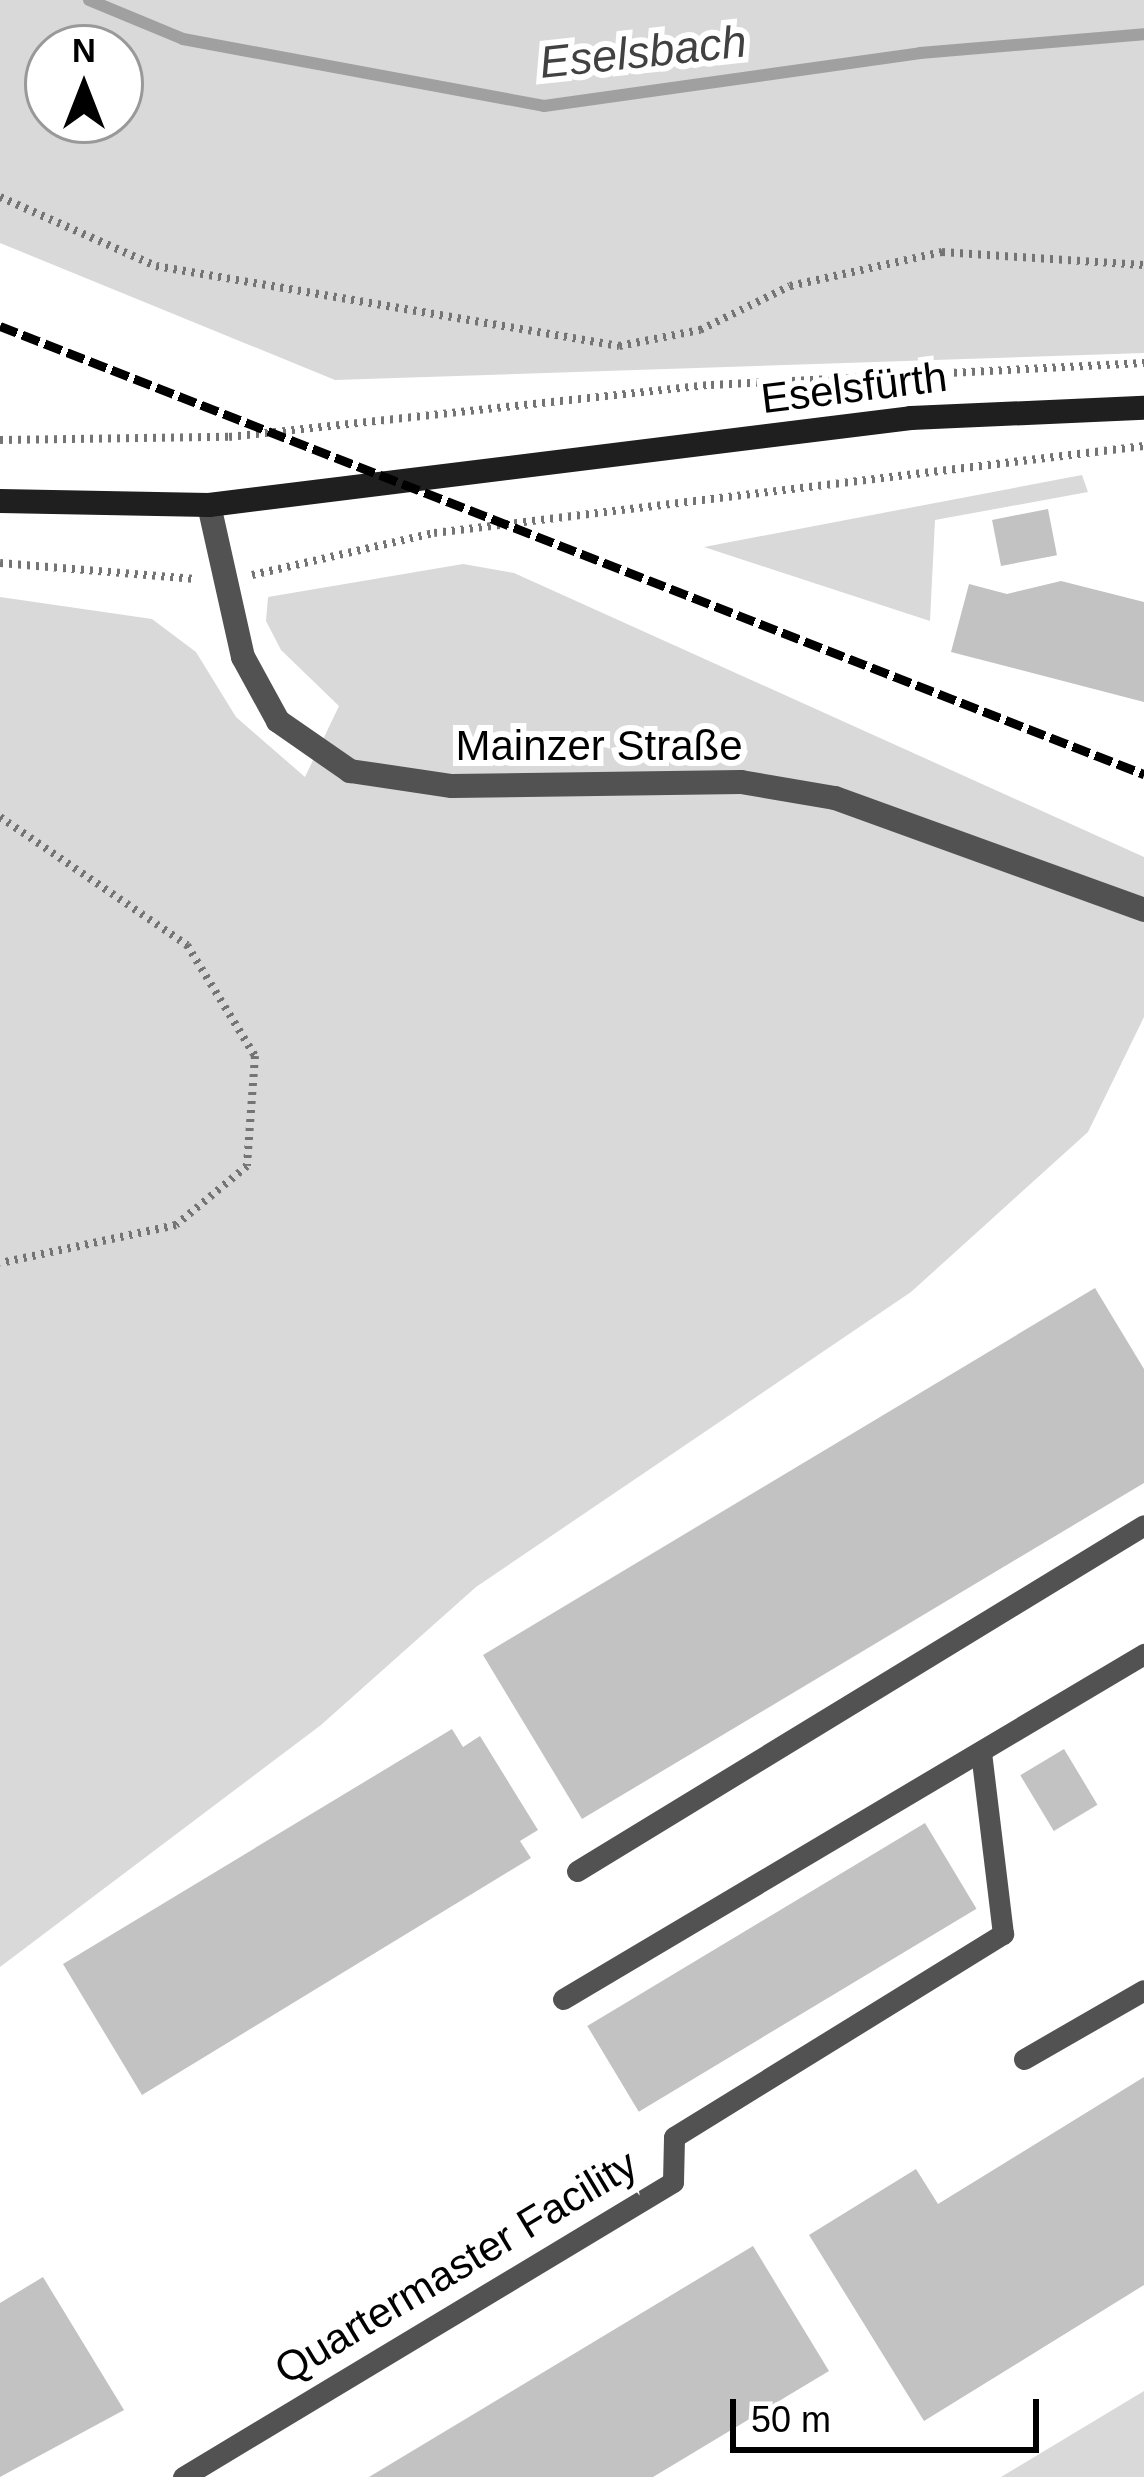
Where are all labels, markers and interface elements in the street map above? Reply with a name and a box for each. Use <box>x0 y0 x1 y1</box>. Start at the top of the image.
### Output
water label: Eselsbach <box>537 14 749 90</box>
north arrow <box>24 24 144 144</box>
text: N <box>72 32 96 69</box>
street label: Eselsfürth <box>758 352 950 424</box>
street label: Mainzer Straße <box>455 721 743 771</box>
street label: Quartermaster Facility <box>266 2139 646 2395</box>
scale bar <box>736 2375 1045 2449</box>
text: 50 m <box>751 2399 831 2440</box>

